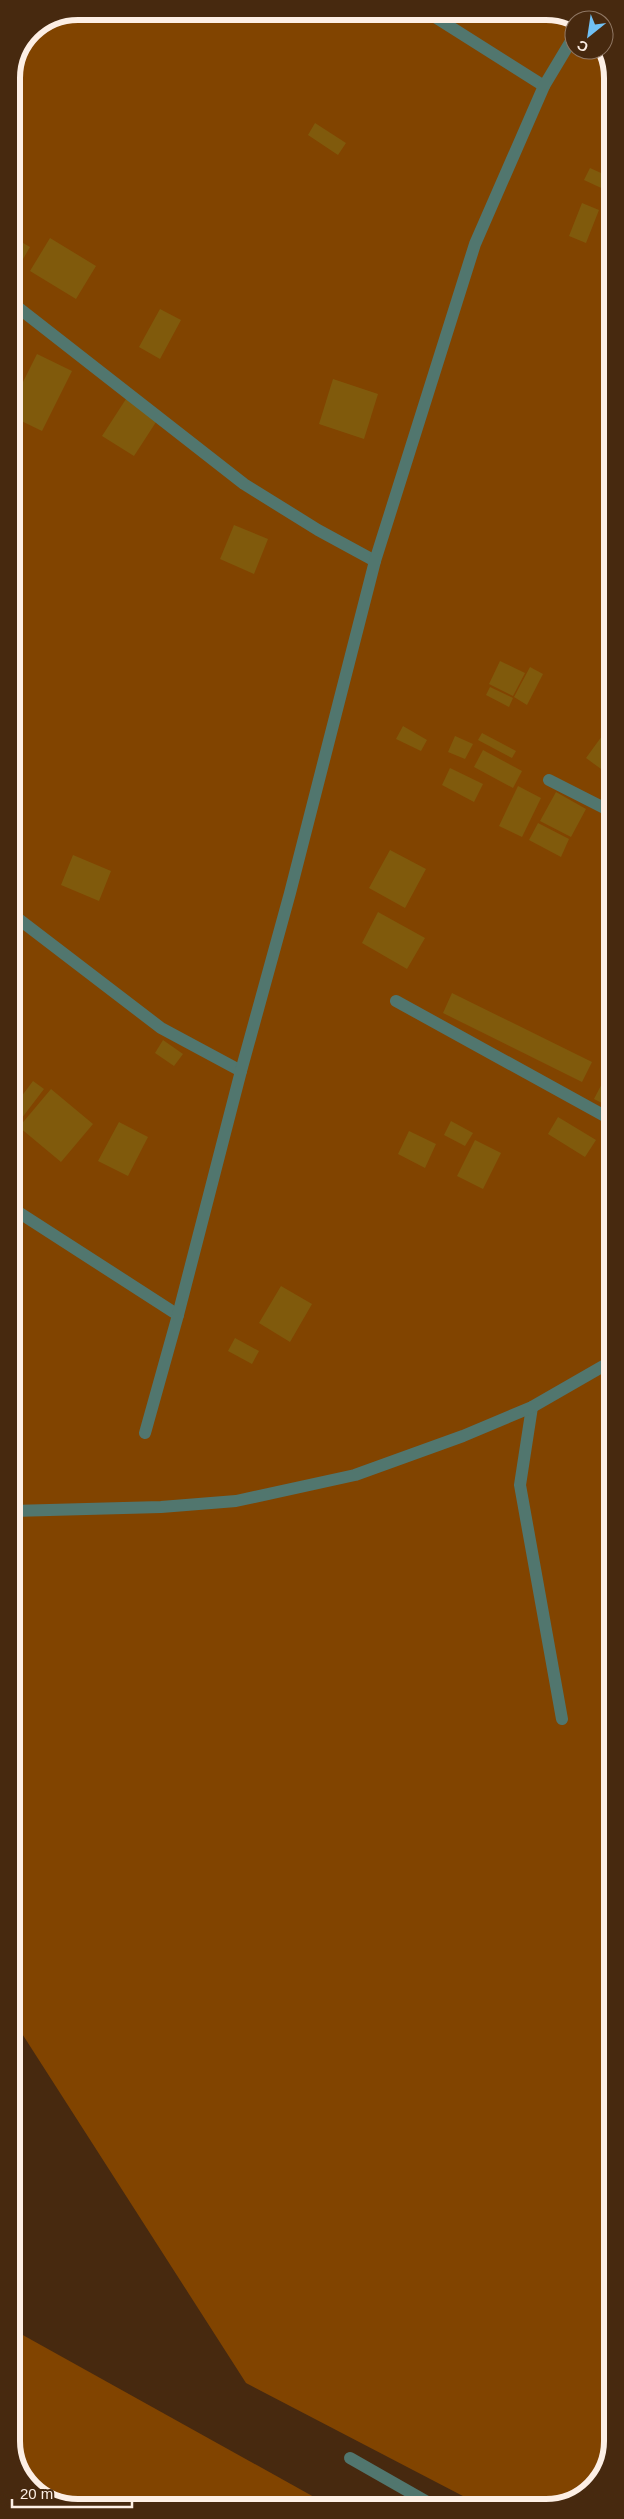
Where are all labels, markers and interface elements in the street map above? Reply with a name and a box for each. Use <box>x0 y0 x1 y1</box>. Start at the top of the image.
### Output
north arrow <box>564 10 614 60</box>
text: С <box>574 37 591 56</box>
scale bar <box>12 2476 132 2508</box>
text: 20 m <box>20 2485 53 2502</box>

